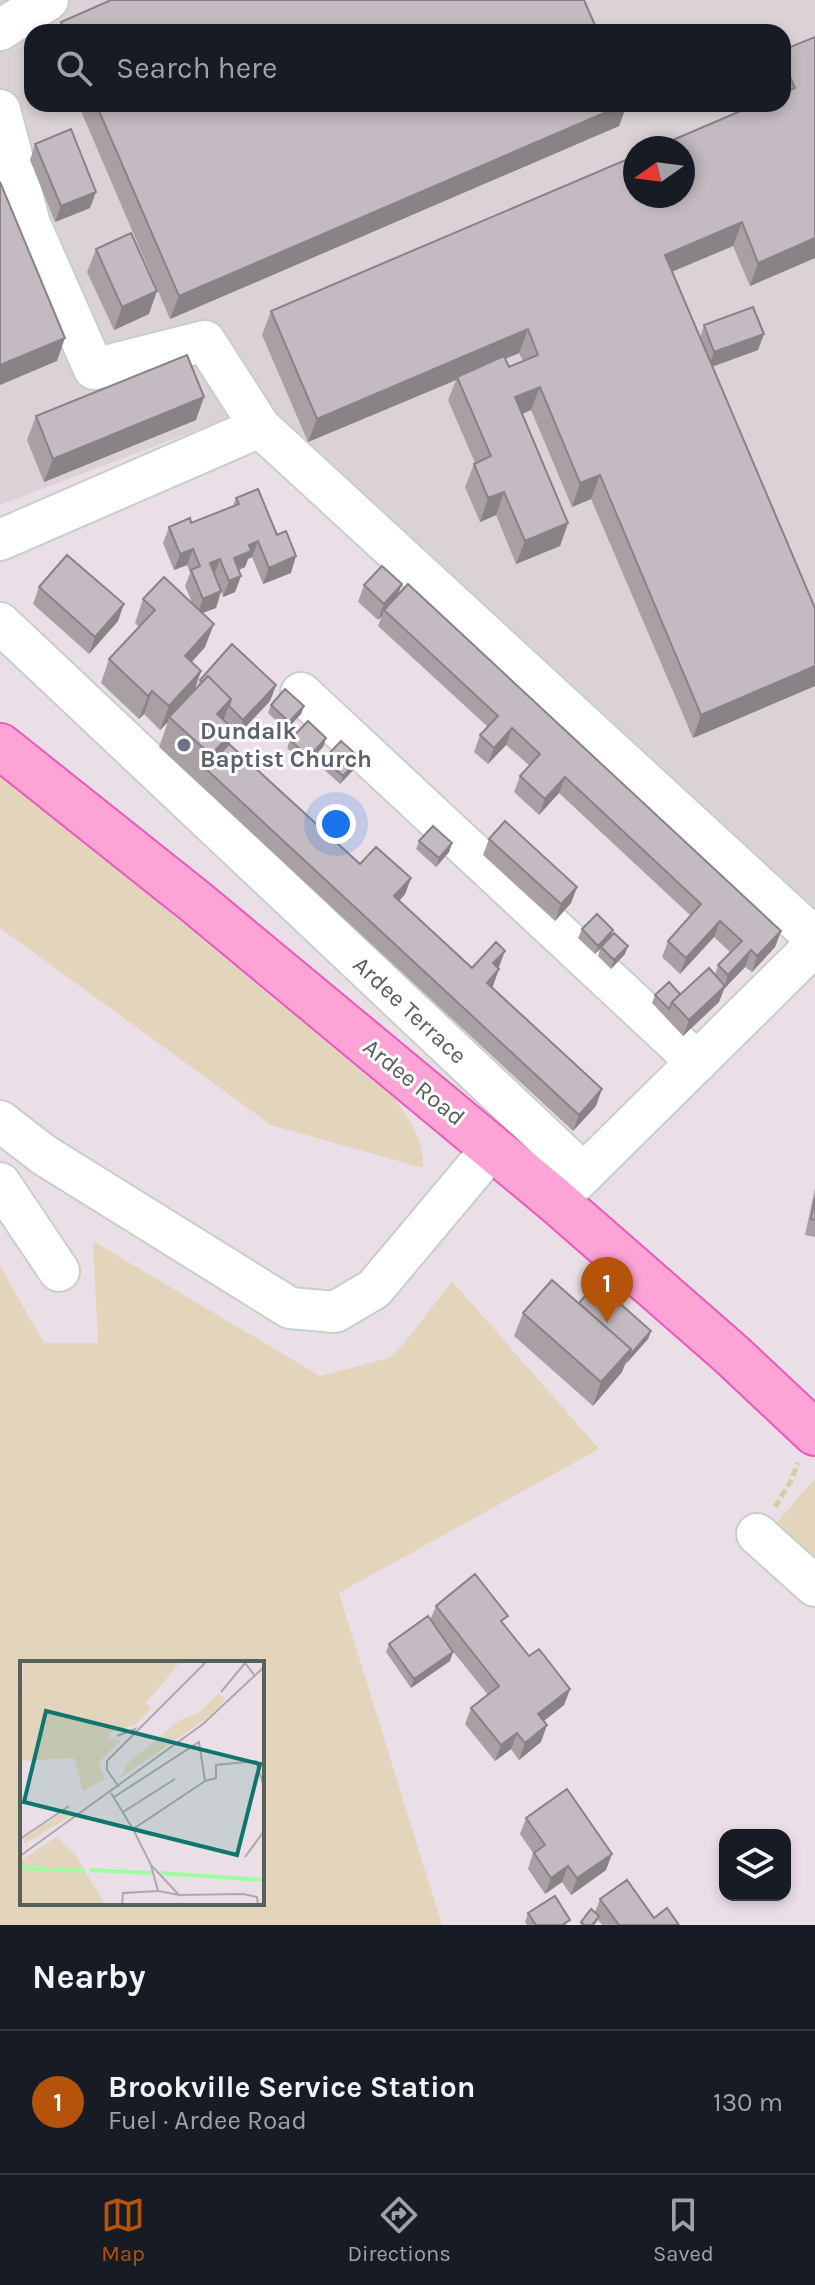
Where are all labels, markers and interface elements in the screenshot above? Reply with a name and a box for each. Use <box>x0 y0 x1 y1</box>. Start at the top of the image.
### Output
search box <box>24 24 791 112</box>
icon: search <box>52 46 96 90</box>
text: Search here <box>116 50 277 86</box>
north arrow <box>623 136 695 208</box>
place label: Dundalk Baptist Church <box>200 717 372 773</box>
marker: Dundalk Baptist Church <box>175 736 193 754</box>
your location <box>316 804 356 844</box>
street label: Ardee Terrace <box>347 950 473 1070</box>
street label: Ardee Road <box>358 1033 470 1131</box>
pin: 1 <box>581 1257 633 1323</box>
inset map <box>20 1661 264 1905</box>
map controls <box>719 1829 791 1901</box>
button: layers <box>719 1829 791 1901</box>
text: Nearby <box>32 1957 146 1997</box>
text: Brookville Service Station <box>108 2069 476 2105</box>
text: 1 <box>53 2087 63 2118</box>
text: 130 m <box>713 2087 783 2118</box>
text: Fuel · Ardee Road <box>108 2105 307 2136</box>
tab: Map <box>101 2193 145 2267</box>
tab: Directions <box>347 2193 451 2267</box>
tab: Saved <box>653 2193 714 2267</box>

